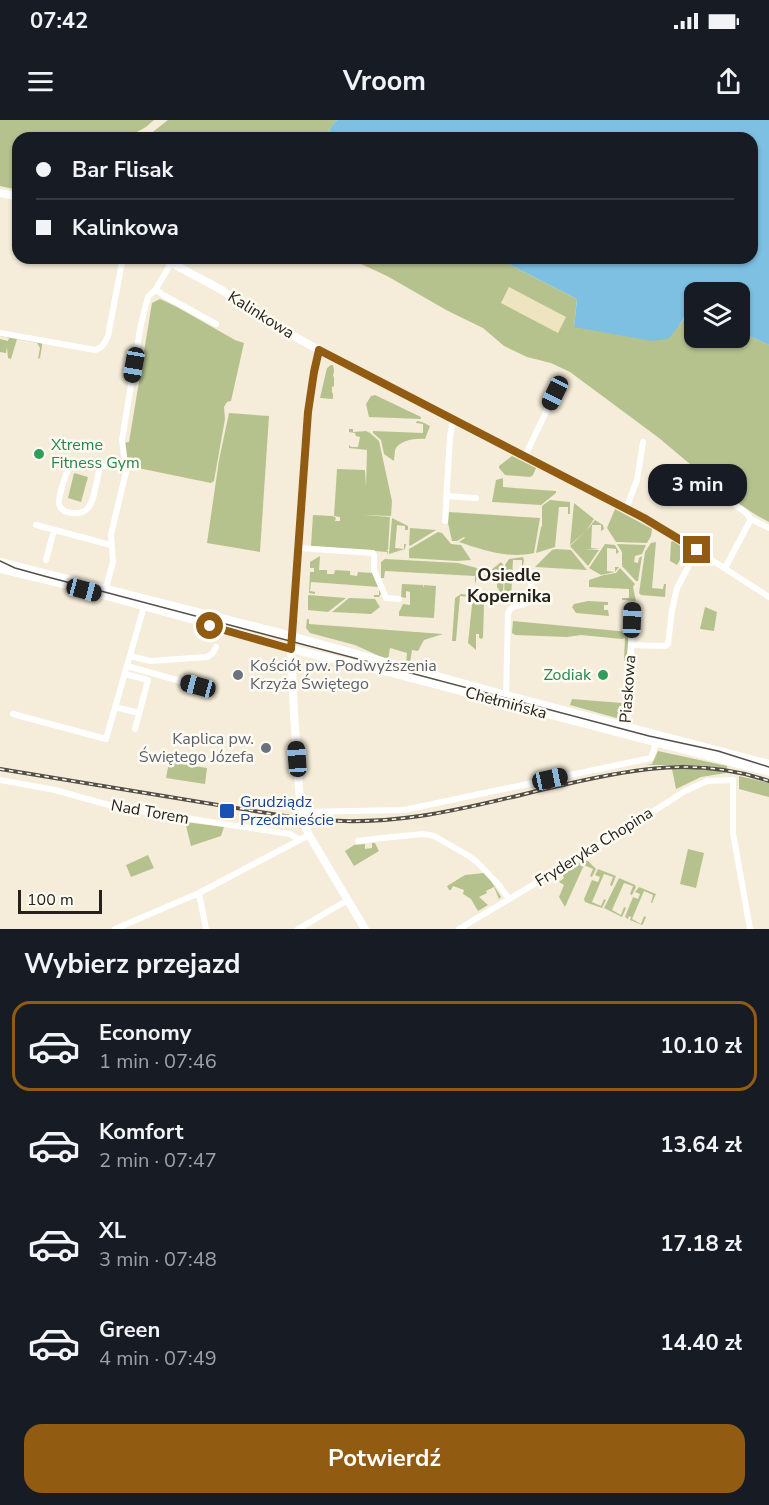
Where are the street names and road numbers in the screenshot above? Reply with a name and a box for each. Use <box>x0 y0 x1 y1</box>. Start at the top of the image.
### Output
street label: Kalinkowa <box>224 286 298 344</box>
street label: Piaskowa <box>615 654 641 724</box>
street label: Chełmińska <box>463 682 549 724</box>
street label: Nad Torem <box>109 794 191 830</box>
street label: Fryderyka Chopina <box>531 802 657 892</box>

